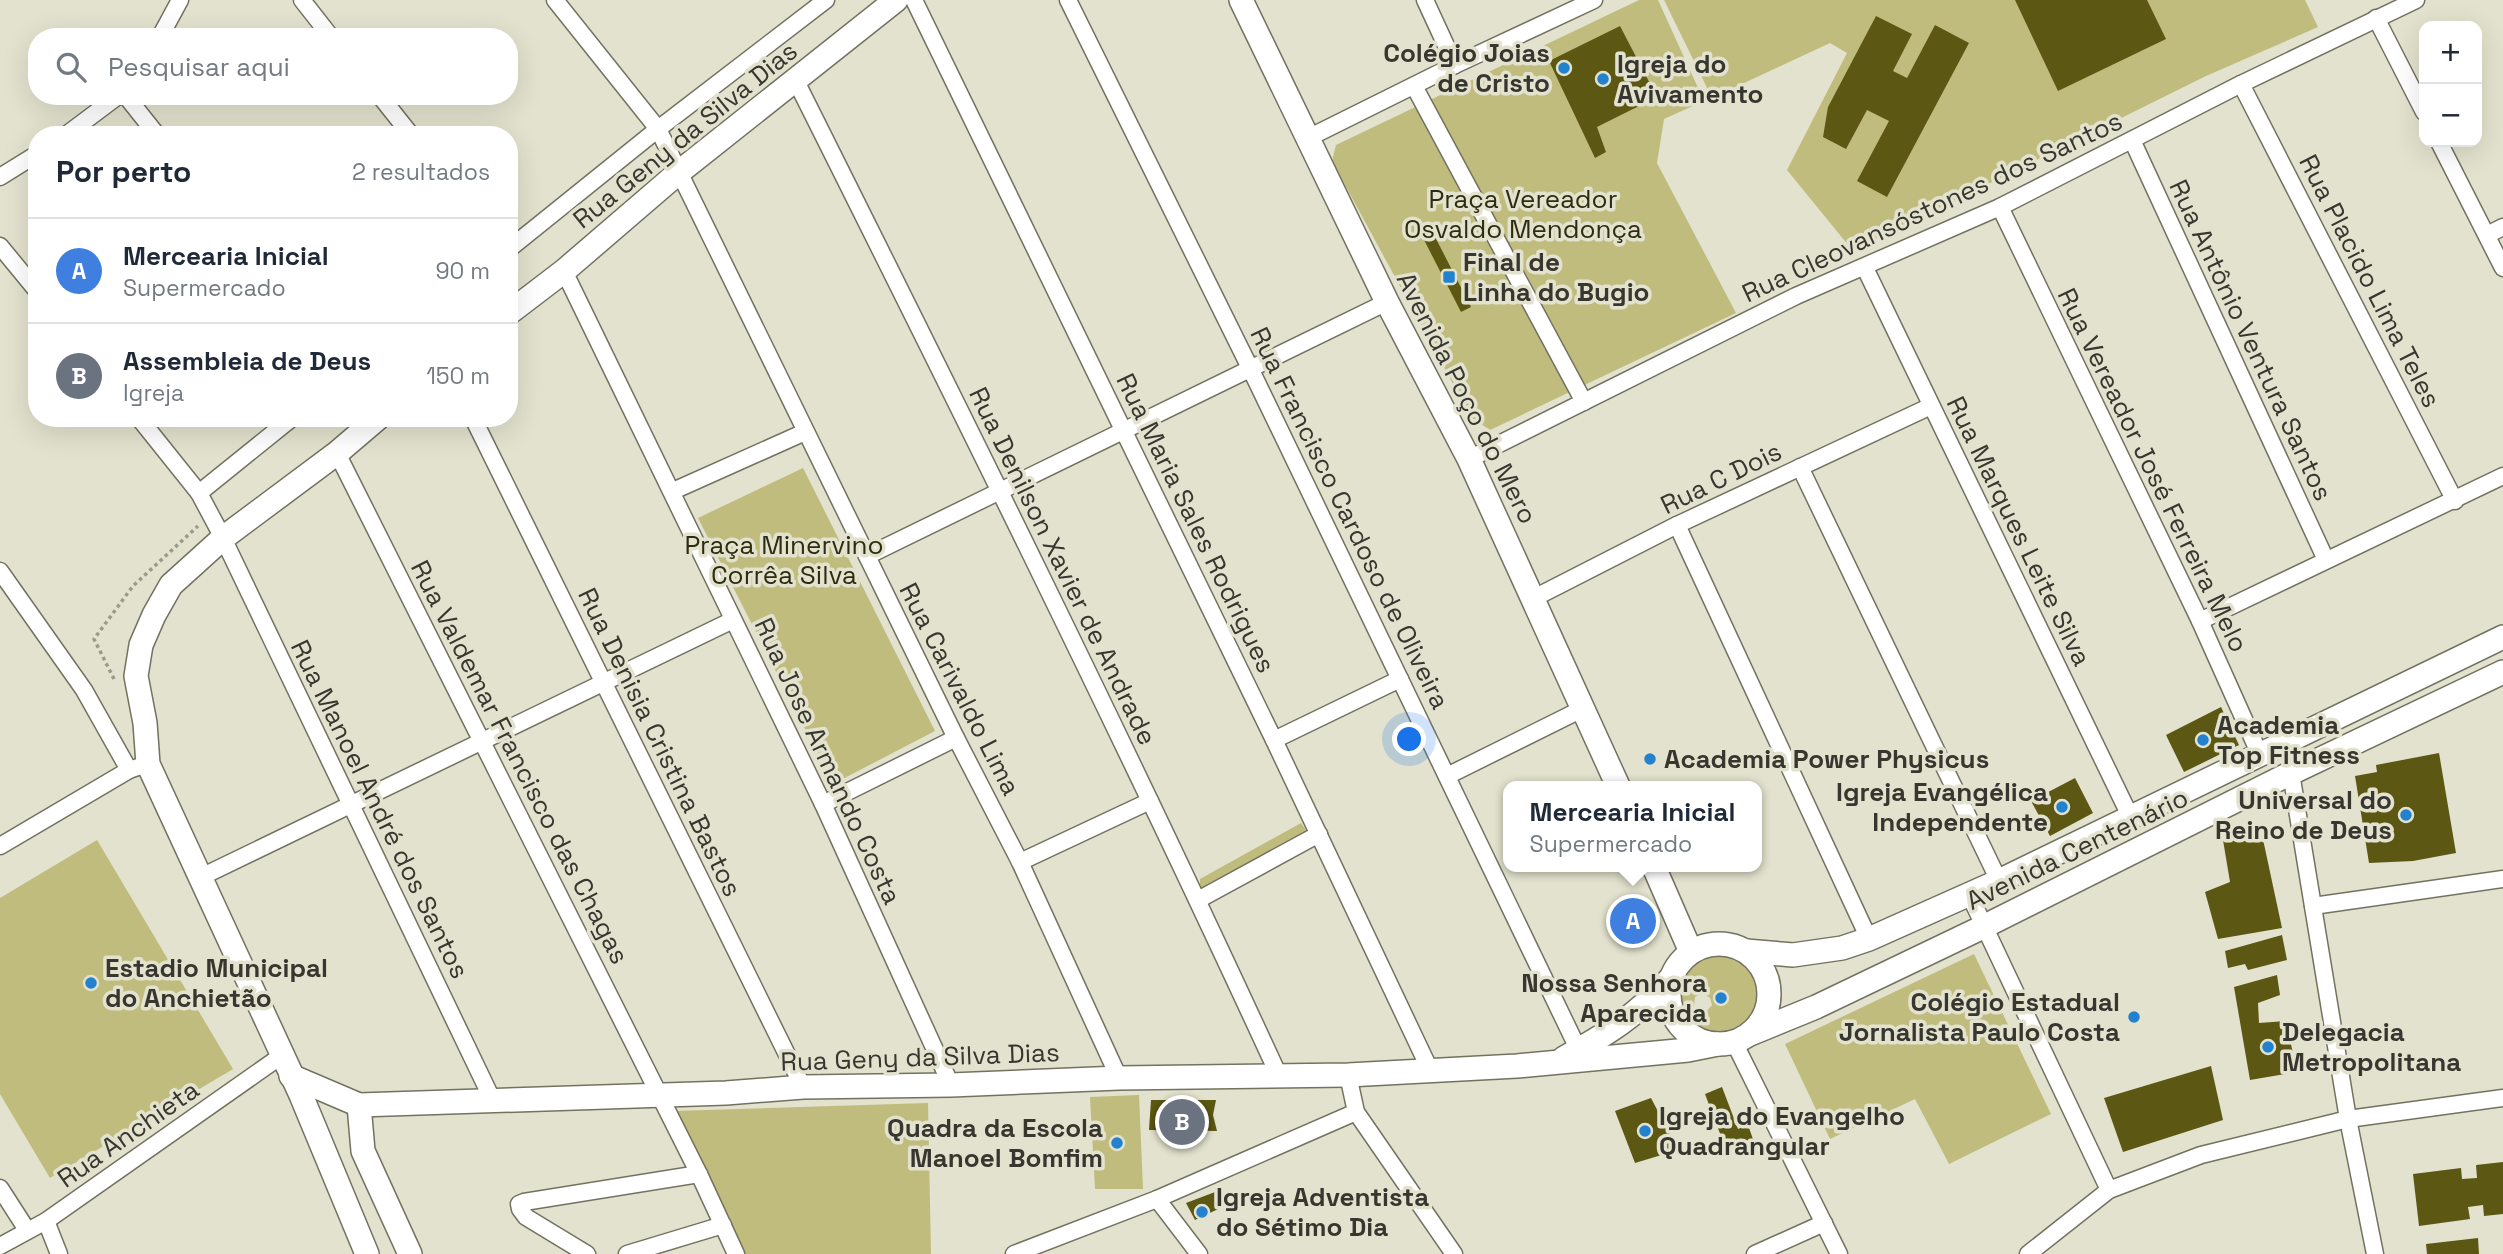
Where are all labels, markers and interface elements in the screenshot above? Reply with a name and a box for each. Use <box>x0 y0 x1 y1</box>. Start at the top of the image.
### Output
map controls <box>2419 21 2482 147</box>
button: + <box>2419 21 2482 84</box>
search box <box>28 28 518 105</box>
street label: Rua Geny da Silva Dias <box>566 34 804 236</box>
place label: Colégio Joias de Cristo <box>1383 36 1550 100</box>
place label: Igreja do Avivamento <box>1617 47 1764 111</box>
icon: search <box>52 48 90 86</box>
text: Pesquisar aqui <box>108 50 290 84</box>
marker: Colégio Joias de Cristo <box>1556 60 1572 76</box>
marker: Igreja do Avivamento <box>1595 71 1611 87</box>
button: − <box>2419 84 2482 147</box>
street label: Rua Cleovansóstones dos Santos <box>1736 104 2128 310</box>
street label: Rua Placido Lima Teles <box>2291 149 2449 413</box>
text: Por perto <box>56 152 191 191</box>
text: 2 resultados <box>352 157 490 187</box>
street label: Rua Antônio Ventura Santos <box>2162 174 2340 506</box>
park label: Praça Vereador Osvaldo Mendonça <box>1404 182 1642 246</box>
text: Mercearia Inicial <box>123 239 329 273</box>
place label: Final de Linha do Bugio <box>1463 245 1649 309</box>
text: A <box>72 256 86 286</box>
text: 90 m <box>435 256 490 286</box>
street label: Avenida Poço do Mero <box>1389 267 1545 529</box>
marker: Final de Linha do Bugio <box>1441 269 1457 285</box>
text: Supermercado <box>123 273 286 303</box>
street label: Rua Vereador José Ferreira Melo <box>2050 282 2256 658</box>
street label: Rua Francisco Cardoso de Oliveira <box>1242 321 1458 715</box>
text: Assembleia de Deus <box>123 344 371 378</box>
text: B <box>71 361 87 391</box>
text: 150 m <box>426 361 490 391</box>
street label: Rua Maria Sales Rodrigues <box>1109 368 1283 678</box>
text: Igreja <box>123 378 184 408</box>
street label: Rua Denilson Xavier de Andrade <box>961 381 1165 751</box>
street label: Rua Marques Leite Silva <box>1939 391 2099 671</box>
street label: Rua C Dois <box>1655 434 1787 522</box>
park label: Praça Minervino Corrêa Silva <box>684 528 884 592</box>
street label: Rua Valdemar Francisco das Chagas <box>403 554 637 970</box>
street label: Rua Carivaldo Lima <box>892 577 1028 801</box>
street label: Rua Denisia Cristina Bastos <box>570 582 750 902</box>
street label: Rua Jose Armando Costa <box>747 612 909 910</box>
street label: Rua Manoel André dos Santos <box>283 634 477 984</box>
place label: Academia Top Fitness <box>2217 708 2360 772</box>
your location <box>1392 722 1426 756</box>
marker: Academia Top Fitness <box>2195 732 2211 748</box>
place label: Academia Power Physicus <box>1664 742 1989 776</box>
marker: Academia Power Physicus <box>1642 751 1658 767</box>
place label: Igreja Evangélica Independente <box>1836 775 2048 839</box>
street label: Avenida Centenário <box>1960 780 2194 918</box>
popup <box>1503 781 1762 872</box>
place label: Universal do Reino de Deus <box>2215 783 2392 847</box>
text: Mercearia Inicial <box>1530 795 1735 829</box>
marker: Igreja Evangélica Independente <box>2054 799 2070 815</box>
marker: Universal do Reino de Deus <box>2398 807 2414 823</box>
text: Supermercado <box>1530 829 1692 859</box>
pin: A <box>1610 895 1656 947</box>
place label: Estadio Municipal do Anchietão <box>105 951 328 1015</box>
place label: Nossa Senhora Aparecida <box>1521 966 1707 1030</box>
marker: Estadio Municipal do Anchietão <box>83 975 99 991</box>
place label: Colégio Estadual Jornalista Paulo Costa <box>1839 985 2120 1049</box>
marker: Nossa Senhora Aparecida <box>1713 990 1729 1006</box>
marker: Colégio Estadual Jornalista Paulo Costa <box>2126 1009 2142 1025</box>
place label: Delegacia Metropolitana <box>2282 1015 2461 1079</box>
street label: Rua Geny da Silva Dias <box>780 1035 1060 1079</box>
marker: Delegacia Metropolitana <box>2260 1039 2276 1055</box>
street label: Rua Anchieta <box>50 1073 206 1195</box>
pin: B <box>1159 1096 1205 1148</box>
place label: Igreja do Evangelho Quadrangular <box>1659 1099 1905 1163</box>
place label: Quadra da Escola Manoel Bomfim <box>887 1111 1103 1175</box>
marker: Igreja do Evangelho Quadrangular <box>1637 1123 1653 1139</box>
marker: Quadra da Escola Manoel Bomfim <box>1109 1135 1125 1151</box>
place label: Igreja Adventista do Sétimo Dia <box>1216 1180 1429 1244</box>
marker: Igreja Adventista do Sétimo Dia <box>1194 1204 1210 1220</box>

